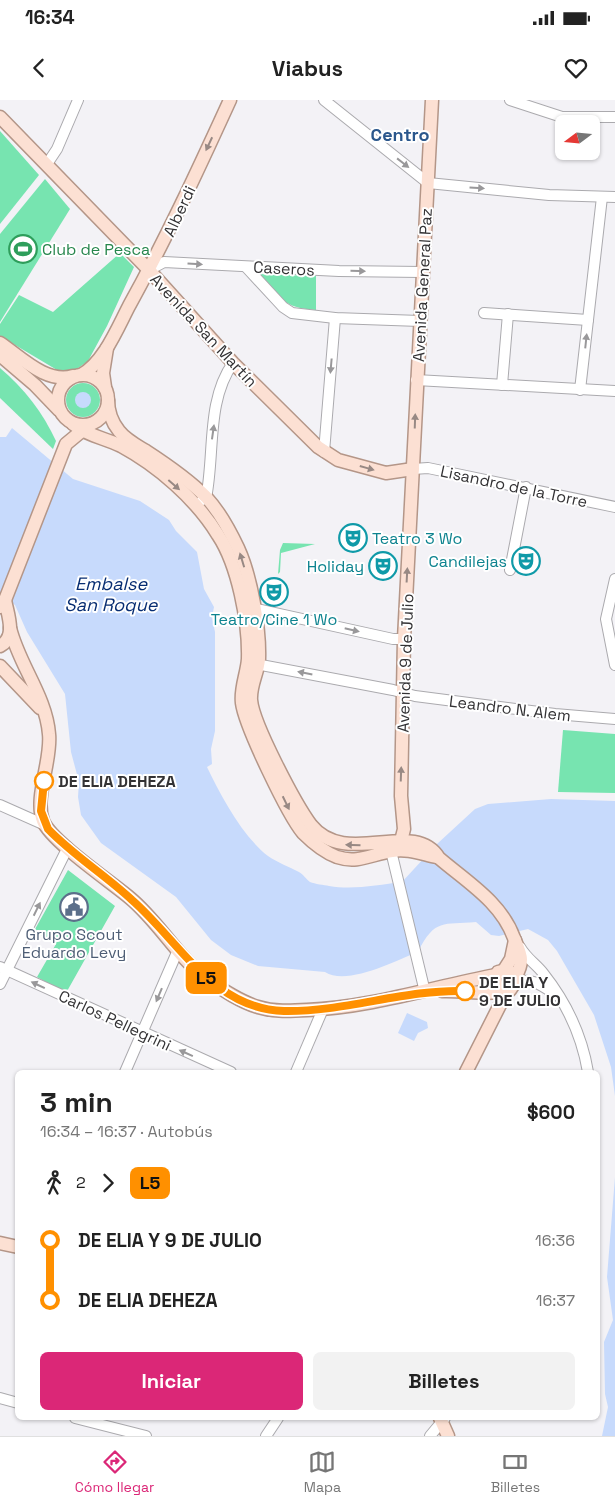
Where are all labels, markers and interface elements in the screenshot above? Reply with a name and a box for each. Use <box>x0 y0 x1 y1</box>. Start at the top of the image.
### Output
text: 16:34 <box>25 5 75 30</box>
icon: back <box>25 54 53 82</box>
text: Viabus <box>272 54 343 82</box>
icon: heart <box>562 54 590 82</box>
north arrow <box>555 115 600 160</box>
map controls <box>555 115 600 160</box>
district label: Centro <box>371 123 429 146</box>
one-way arrow <box>205 137 213 151</box>
one-way arrow <box>396 157 409 168</box>
street label: Alberdi <box>159 182 200 240</box>
one-way arrow <box>469 184 485 192</box>
street label: Avenida General Paz <box>408 207 437 363</box>
sports icon: Club de Pesca <box>8 234 38 264</box>
place label: Club de Pesca <box>42 239 150 260</box>
street label: Caseros <box>253 256 315 281</box>
one-way arrow <box>188 260 204 268</box>
one-way arrow <box>350 267 366 275</box>
street label: Avenida San Martín <box>145 269 262 392</box>
one-way arrow <box>582 333 590 349</box>
one-way arrow <box>327 359 335 375</box>
one-way arrow <box>411 412 419 428</box>
one-way arrow <box>209 424 217 440</box>
street label: Lisandro de la Torre <box>438 461 589 512</box>
one-way arrow <box>360 464 375 472</box>
one-way arrow <box>167 480 180 491</box>
theatre icon: Teatro 3 Wo <box>338 523 368 553</box>
place label: Teatro 3 Wo <box>372 528 462 549</box>
theatre icon: Candilejas <box>511 546 541 576</box>
theatre icon: Holiday <box>368 551 398 581</box>
place label: Candilejas <box>429 551 507 572</box>
one-way arrow <box>237 552 245 567</box>
place label: Holiday <box>307 556 364 577</box>
one-way arrow <box>404 566 412 582</box>
water label: Embalse San Roque <box>65 572 159 616</box>
theatre icon: Teatro/Cine 1 Wo <box>259 577 289 607</box>
street label: Avenida 9 de Julio <box>393 593 418 733</box>
place label: Teatro/Cine 1 Wo <box>211 609 337 630</box>
one-way arrow <box>344 626 360 634</box>
one-way arrow <box>298 669 313 677</box>
street label: Leandro N. Alem <box>448 691 572 726</box>
one-way arrow <box>397 765 405 781</box>
marker: DE ELIA DEHEZA <box>34 771 54 791</box>
place label: DE ELIA DEHEZA <box>58 771 176 792</box>
one-way arrow <box>282 796 290 810</box>
one-way arrow <box>345 840 361 848</box>
public building icon: Grupo Scout Eduardo Levy <box>59 892 89 922</box>
one-way arrow <box>33 902 41 916</box>
place label: Grupo Scout Eduardo Levy <box>22 924 126 963</box>
line badge: L5 <box>184 962 228 994</box>
text: L5 <box>196 966 216 989</box>
place label: DE ELIA Y 9 DE JULIO <box>479 972 561 1011</box>
one-way arrow <box>31 980 46 989</box>
marker: DE ELIA Y 9 DE JULIO <box>455 981 475 1001</box>
street label: Carlos Pellegrini <box>55 985 174 1056</box>
one-way arrow <box>155 988 163 1002</box>
one-way arrow <box>179 1048 193 1056</box>
text: 3 min <box>40 1084 113 1120</box>
text: $600 <box>527 1100 575 1125</box>
text: 16:34 – 16:37 · Autobús <box>40 1121 213 1142</box>
icon: walk <box>40 1169 68 1197</box>
icon: forward <box>94 1169 122 1197</box>
text: L5 <box>140 1171 160 1194</box>
text: 2 <box>76 1172 86 1193</box>
text: DE ELIA Y 9 DE JULIO <box>78 1228 262 1253</box>
text: 16:36 <box>535 1230 575 1251</box>
text: DE ELIA DEHEZA <box>78 1288 218 1313</box>
text: 16:37 <box>536 1290 575 1311</box>
button: Iniciar <box>40 1352 303 1410</box>
button: Billetes <box>313 1352 575 1410</box>
tab: Cómo llegar <box>75 1448 154 1496</box>
tab: Mapa <box>304 1448 341 1496</box>
tab: Billetes <box>491 1448 540 1496</box>

